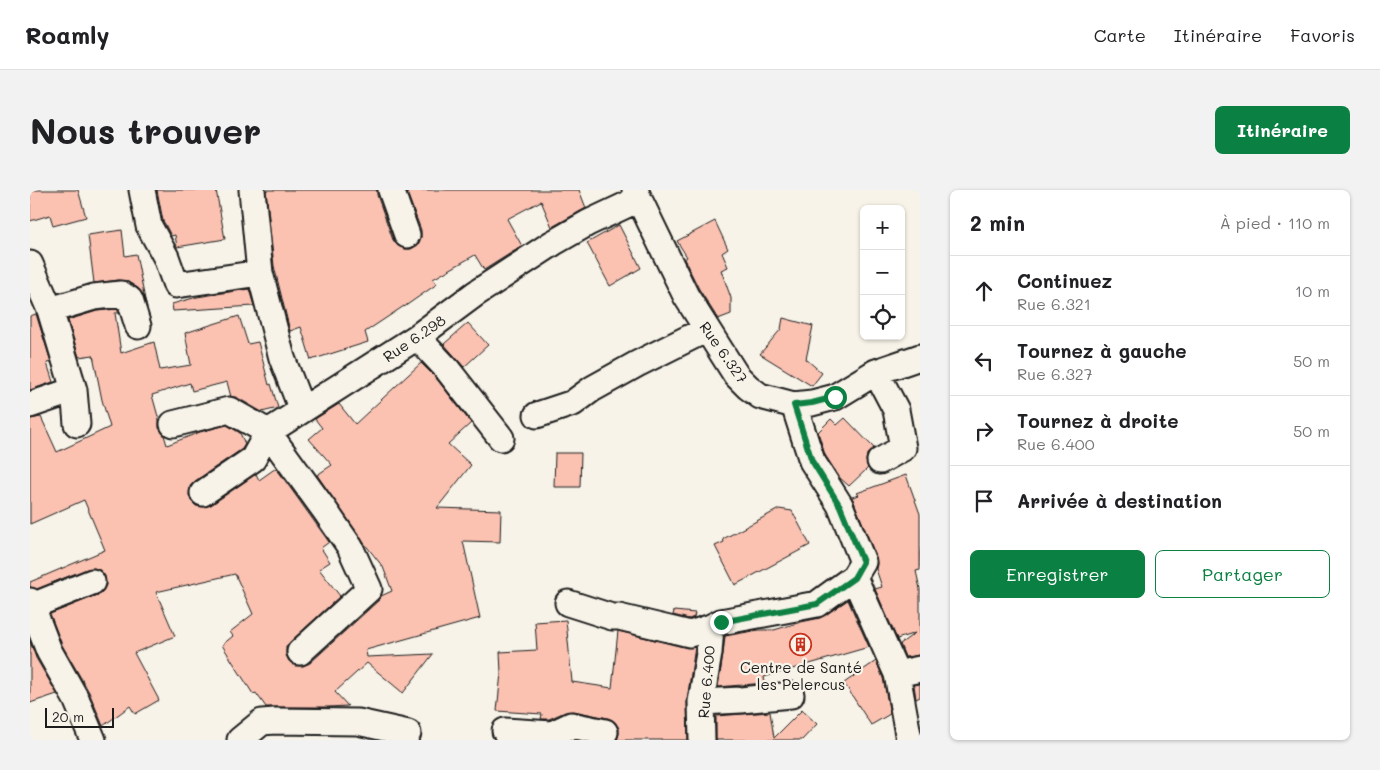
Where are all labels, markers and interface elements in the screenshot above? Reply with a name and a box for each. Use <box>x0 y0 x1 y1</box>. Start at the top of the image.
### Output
text: Roamly <box>25 19 109 50</box>
text: Carte <box>1094 23 1146 47</box>
text: Itinéraire <box>1174 23 1262 47</box>
text: Favoris <box>1290 23 1355 47</box>
button: Itinéraire <box>1215 106 1350 154</box>
text: Nous trouver <box>30 107 261 153</box>
map controls <box>860 205 905 340</box>
button: + <box>860 205 905 250</box>
text: 2 min <box>970 209 1025 236</box>
text: À pied · 110 m <box>1220 212 1330 233</box>
button: − <box>860 250 905 295</box>
text: Continuez <box>1017 268 1112 293</box>
icon: ahead <box>970 277 998 305</box>
text: 10 m <box>1295 280 1330 301</box>
text: Rue 6.321 <box>1017 293 1091 314</box>
button: locate <box>860 295 905 340</box>
street label: Rue 6.298 <box>379 310 449 366</box>
street label: Rue 6.327 <box>695 317 753 387</box>
text: Tournez à gauche <box>1017 338 1186 363</box>
icon: left <box>970 347 998 375</box>
text: 50 m <box>1293 350 1330 371</box>
text: Rue 6.327 <box>1017 363 1093 384</box>
route start <box>824 386 847 409</box>
text: Tournez à droite <box>1017 408 1179 433</box>
icon: right <box>970 417 998 445</box>
text: 50 m <box>1293 420 1330 441</box>
text: Rue 6.400 <box>1017 433 1095 454</box>
icon: arrive <box>970 487 998 515</box>
text: Arrivée à destination <box>1017 488 1222 513</box>
button: Enregistrer <box>970 550 1145 598</box>
button: Partager <box>1155 550 1330 598</box>
route end <box>710 611 733 634</box>
building icon: Centre de Santé les Pelercus <box>789 632 813 656</box>
street label: Rue 6.400 <box>693 645 719 719</box>
place label: Centre de Santé les Pelercus <box>740 657 862 694</box>
scale bar <box>45 705 114 728</box>
text: 20 m <box>52 707 84 726</box>

